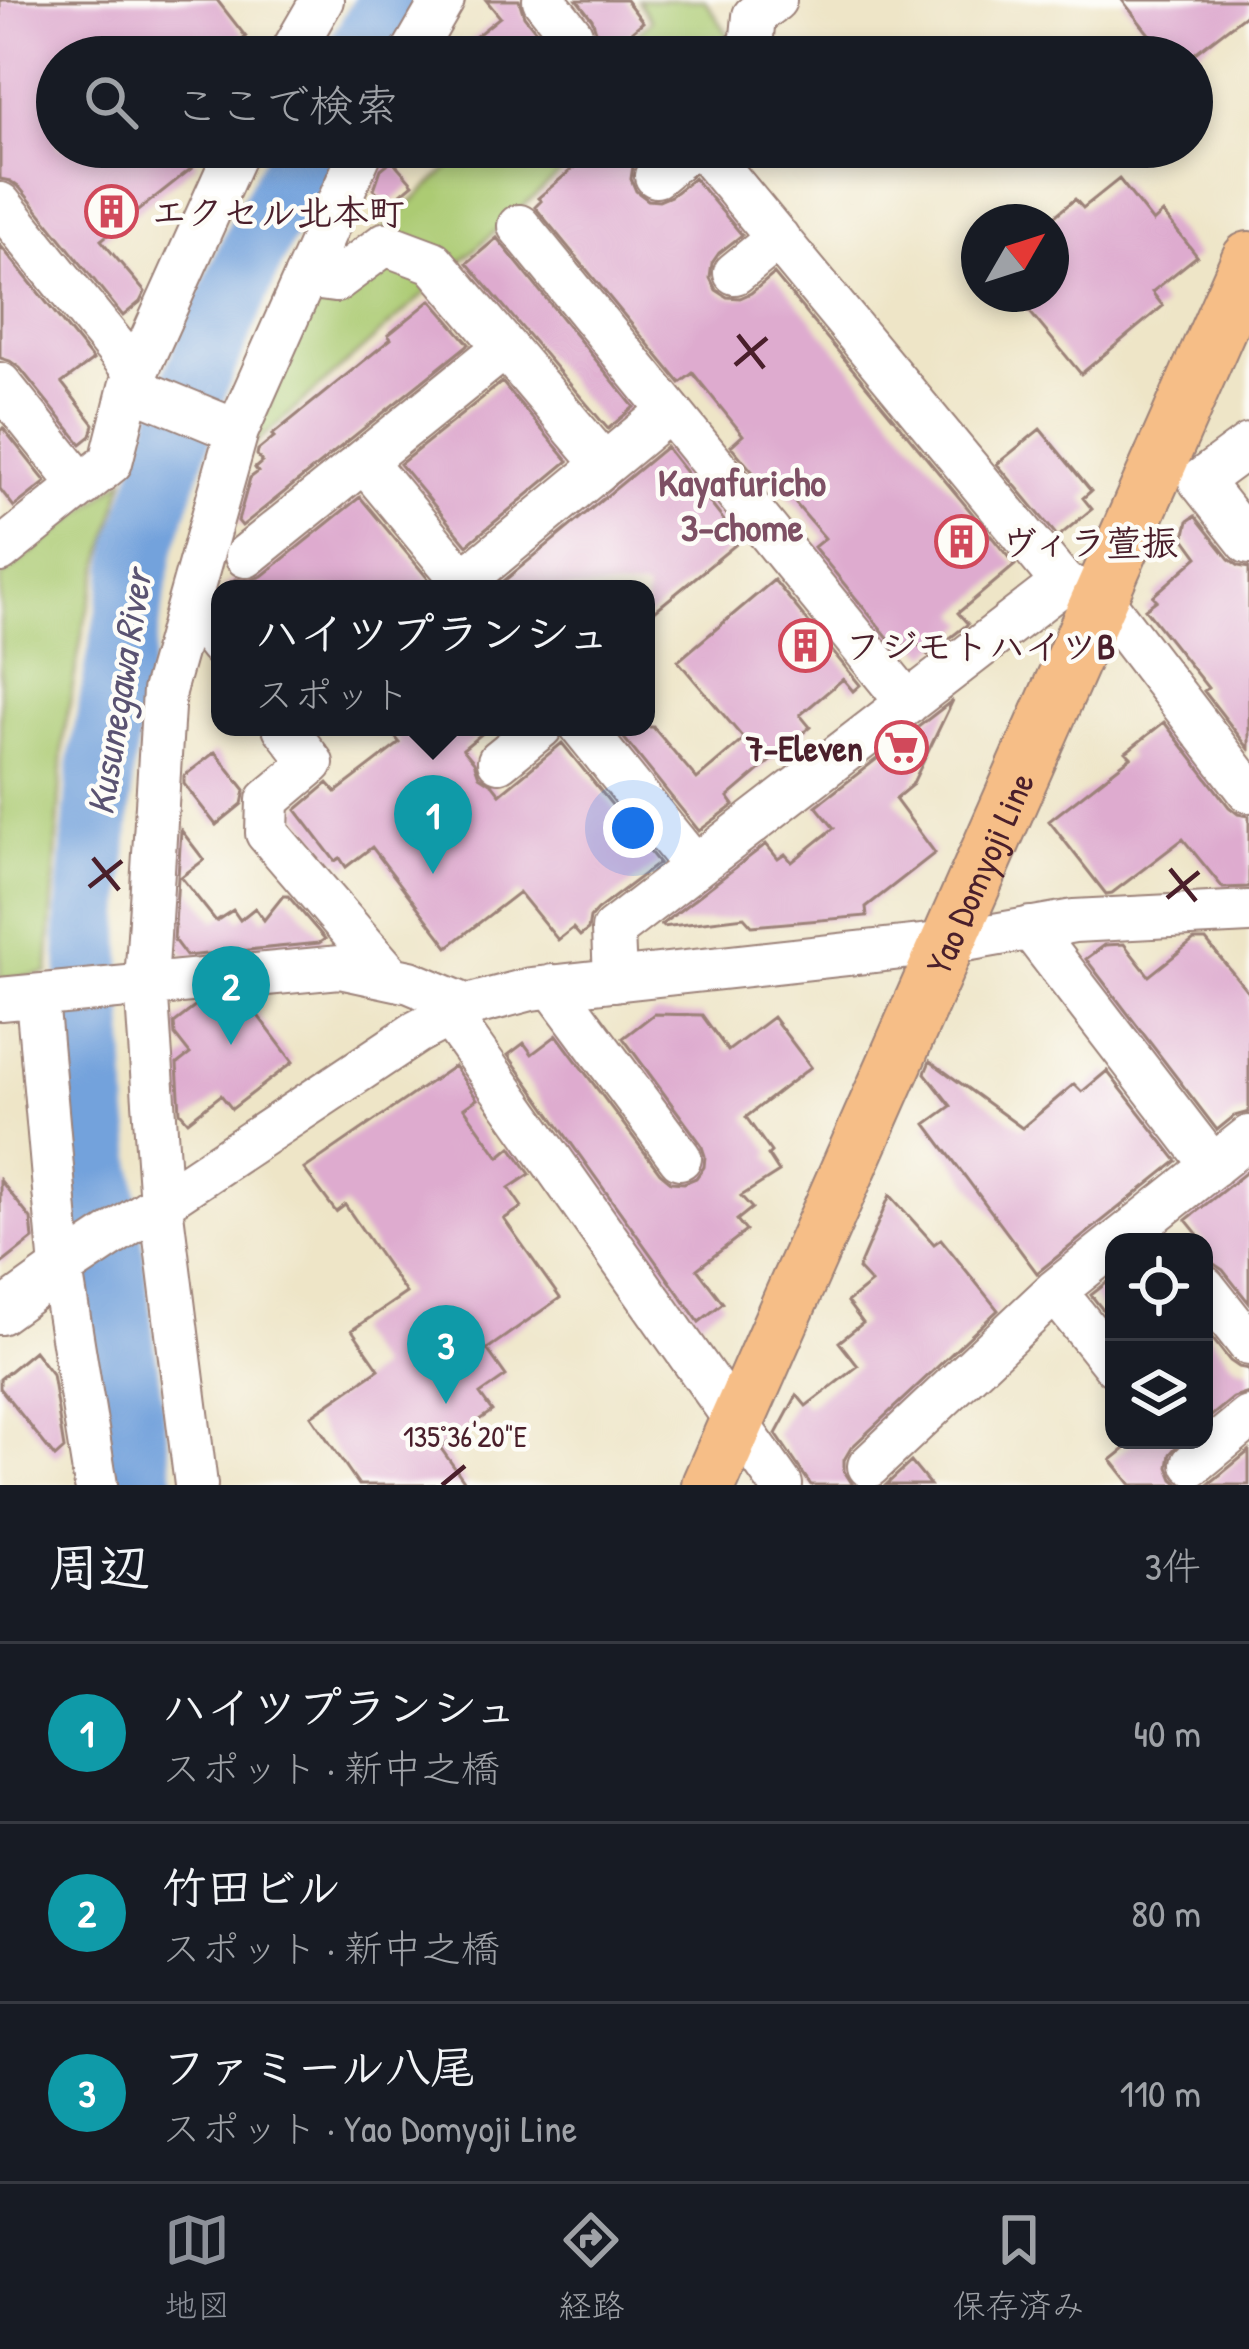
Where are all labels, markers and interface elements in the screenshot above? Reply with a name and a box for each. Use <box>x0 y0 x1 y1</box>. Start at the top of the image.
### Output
search box <box>36 36 1213 168</box>
icon: search <box>78 69 144 135</box>
text: ここで検索 <box>174 74 399 135</box>
building icon: エクセル北本町 <box>84 183 140 239</box>
place label: エクセル北本町 <box>151 187 404 236</box>
north arrow <box>961 204 1069 312</box>
district label: Kayafuricho 3-chome <box>658 455 826 553</box>
building icon: ヴィラ萱振 <box>934 513 990 569</box>
place label: ヴィラ萱振 <box>1001 517 1178 566</box>
water label: Kusunegawa River <box>72 562 165 818</box>
popup <box>211 580 655 736</box>
text: ハイツプランシュ <box>255 602 611 663</box>
building icon: フジモトハイツB <box>778 617 834 673</box>
place label: フジモトハイツB <box>845 621 1115 670</box>
text: スポット <box>255 667 411 720</box>
supermarket icon: 7-Eleven <box>874 719 930 775</box>
place label: 7-Eleven <box>746 723 863 772</box>
street label: Yao Domyoji Line <box>913 764 1045 981</box>
pin: 1 <box>394 775 472 874</box>
your location <box>603 798 663 858</box>
pin: 2 <box>192 946 270 1045</box>
map controls <box>1105 1233 1213 1449</box>
button: locate <box>1105 1233 1213 1341</box>
pin: 3 <box>407 1305 485 1404</box>
button: layers <box>1105 1341 1213 1449</box>
text: 135°36'20"E <box>403 1416 527 1456</box>
text: 周辺 <box>48 1532 150 1601</box>
text: 3件 <box>1145 1539 1201 1592</box>
text: ハイツプランシュ <box>162 1676 518 1737</box>
text: 1 <box>80 1706 94 1759</box>
text: 40 m <box>1133 1706 1201 1759</box>
text: スポット · 新中之橋 <box>162 1741 500 1794</box>
text: 竹田ビル <box>162 1856 341 1917</box>
text: 2 <box>78 1886 96 1939</box>
text: 80 m <box>1131 1886 1201 1939</box>
text: スポット · 新中之橋 <box>162 1921 500 1974</box>
text: ファミール八尾 <box>162 2036 475 2097</box>
text: 3 <box>78 2066 96 2119</box>
text: 110 m <box>1120 2066 1201 2119</box>
text: スポット · Yao Domyoji Line <box>162 2101 577 2154</box>
tab: 地図 <box>164 2207 230 2327</box>
tab: 経路 <box>558 2207 624 2327</box>
tab: 保存済み <box>953 2207 1085 2327</box>

